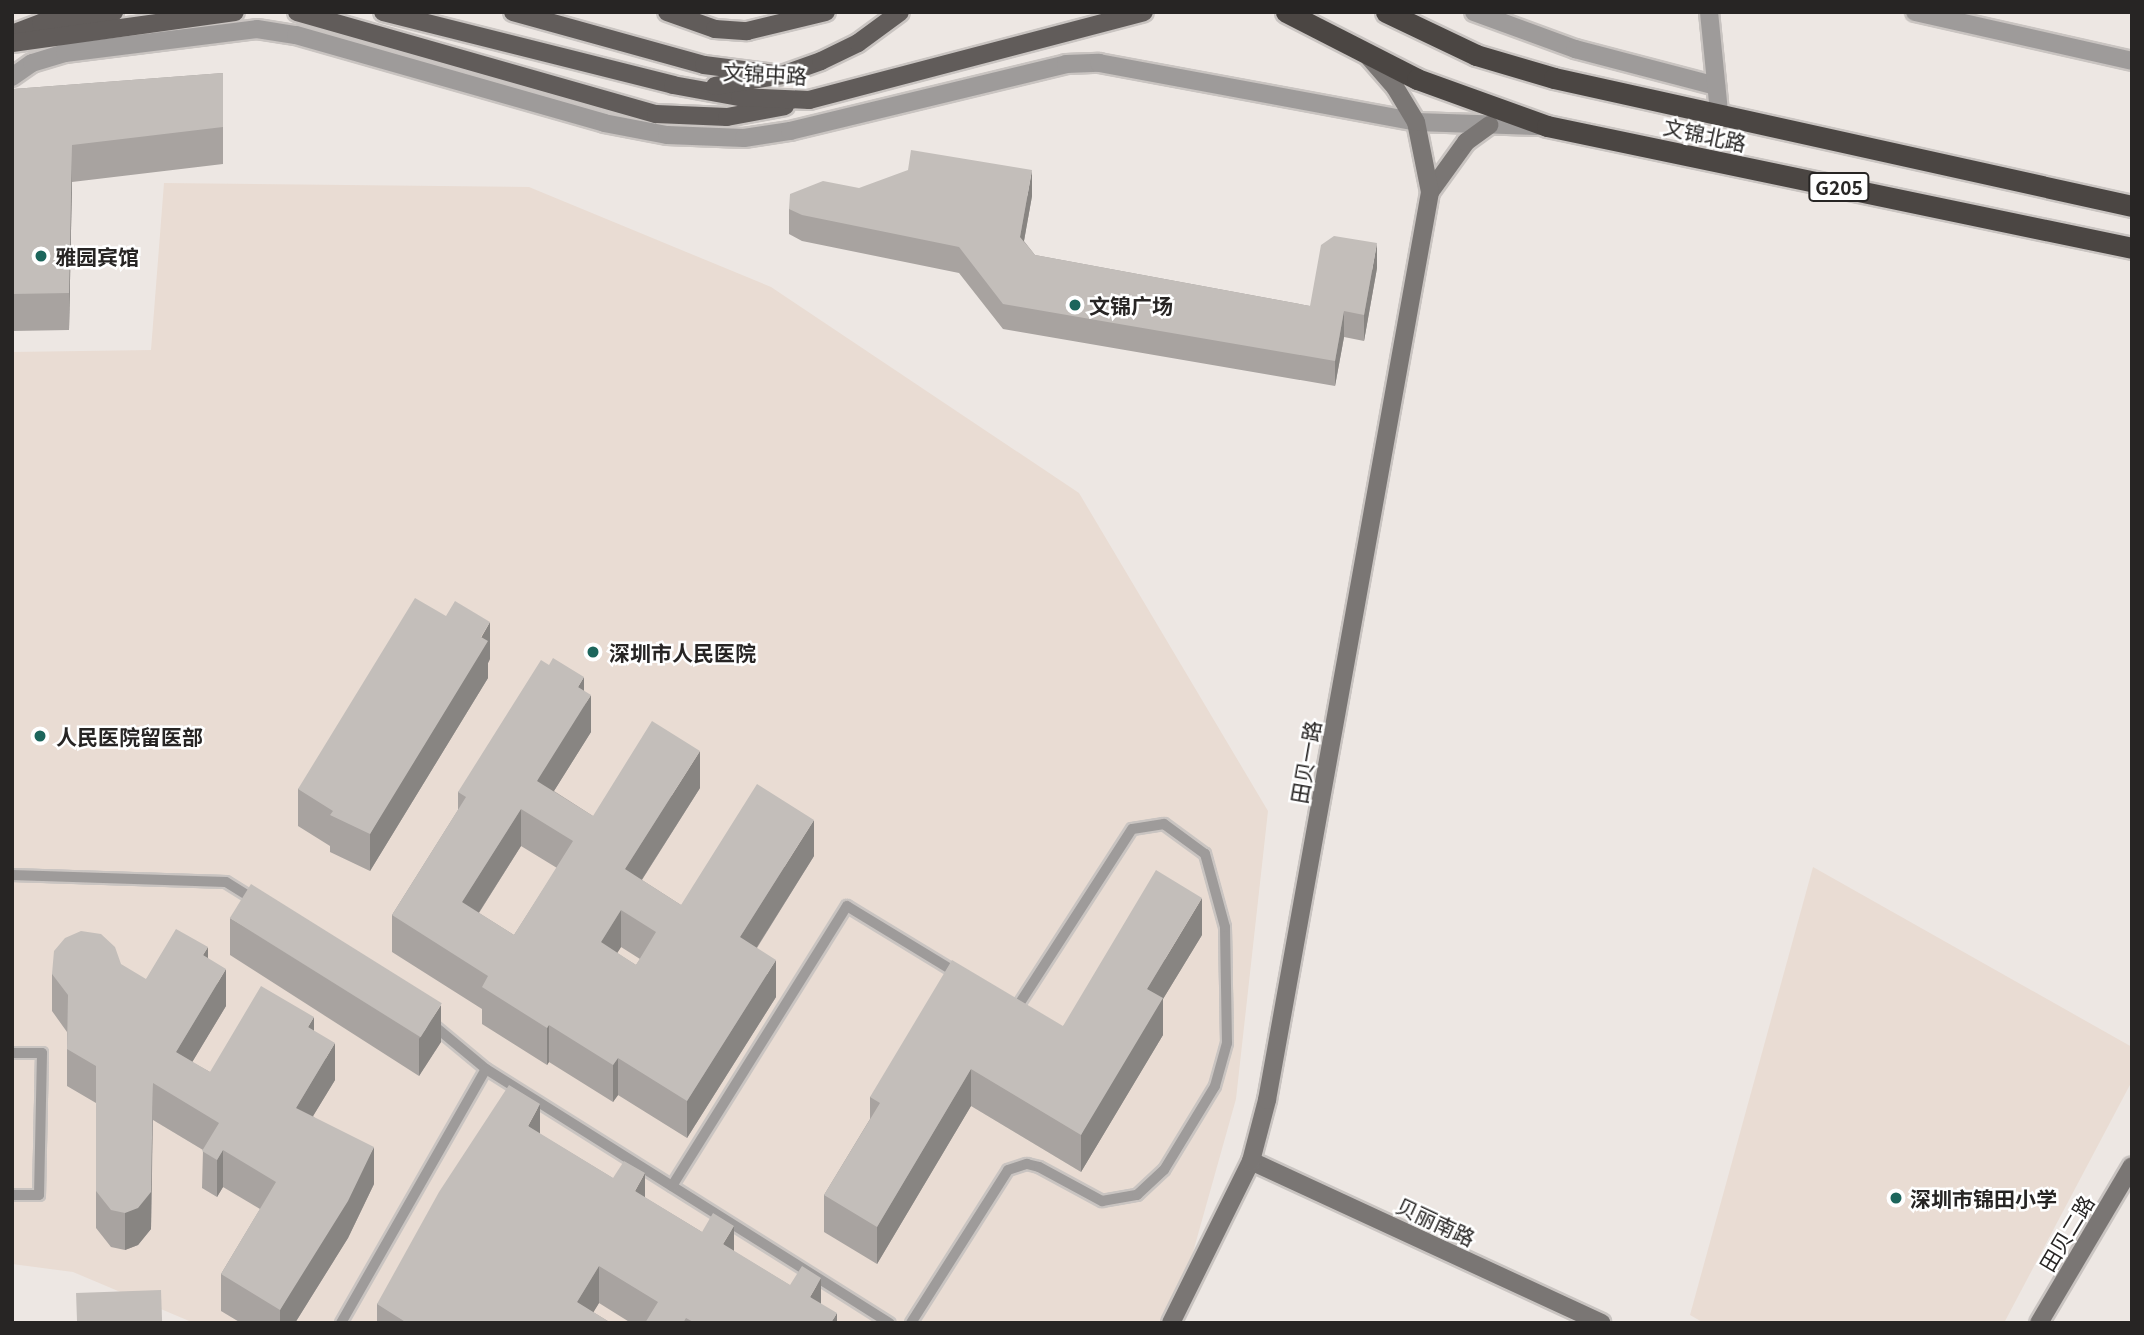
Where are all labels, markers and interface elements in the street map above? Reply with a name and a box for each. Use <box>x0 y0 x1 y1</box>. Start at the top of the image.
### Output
street label: 文锦中路 <box>722 58 808 88</box>
street label: 文锦北路 <box>1661 113 1749 155</box>
road number: G205 <box>1808 172 1870 202</box>
place label: 雅园宾馆 <box>55 243 139 269</box>
marker: 雅园宾馆 <box>33 248 49 264</box>
place label: 文锦广场 <box>1089 292 1173 318</box>
marker: 文锦广场 <box>1067 297 1083 313</box>
place label: 深圳市人民医院 <box>609 639 756 665</box>
marker: 深圳市人民医院 <box>583 642 603 662</box>
street label: 田贝一路 <box>1285 718 1325 806</box>
place label: 人民医院留医部 <box>56 723 203 749</box>
marker: 人民医院留医部 <box>30 726 50 746</box>
place label: 深圳市锦田小学 <box>1910 1185 2057 1211</box>
marker: 深圳市锦田小学 <box>1888 1190 1904 1206</box>
street label: 田贝二路 <box>2034 1191 2098 1275</box>
street label: 贝丽南路 <box>1393 1192 1479 1250</box>

